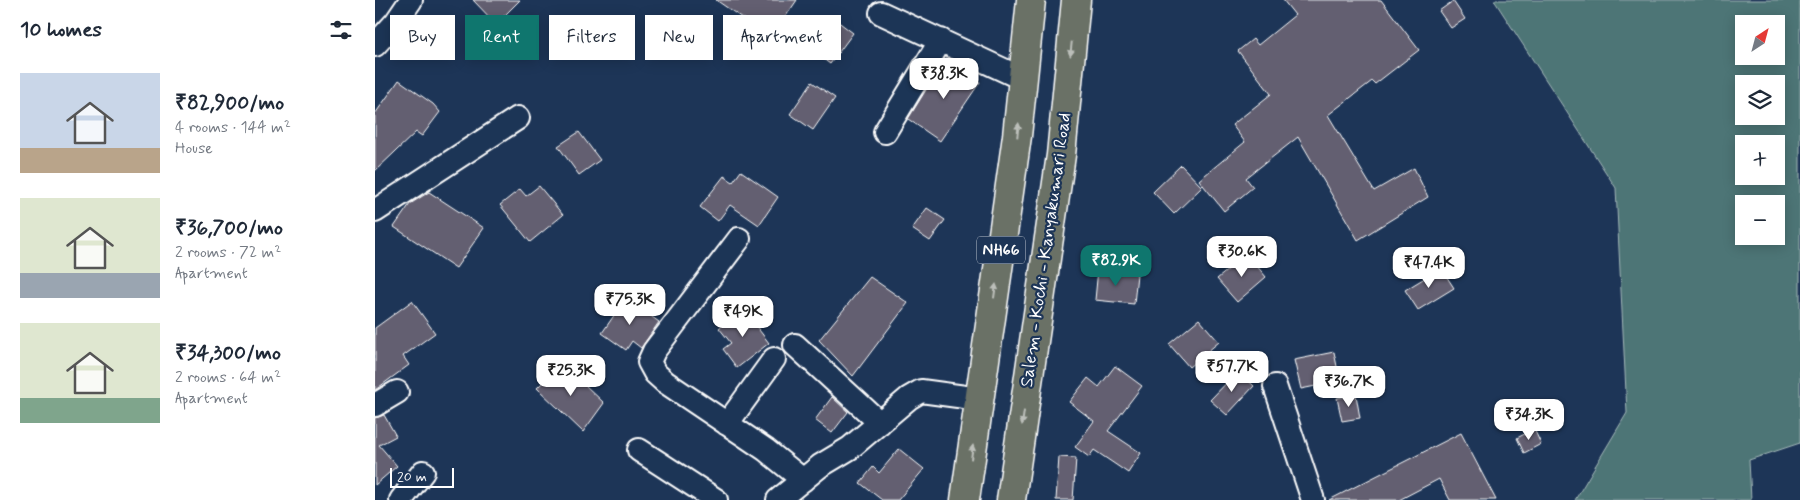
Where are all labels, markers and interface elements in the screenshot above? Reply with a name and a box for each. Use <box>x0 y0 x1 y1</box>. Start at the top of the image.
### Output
chip: Buy <box>390 15 455 60</box>
chip: Rent <box>465 15 539 60</box>
chip: Filters <box>549 15 635 60</box>
chip: New <box>645 15 713 60</box>
chip: Apartment <box>723 15 841 60</box>
north arrow <box>1735 15 1785 65</box>
map controls <box>1735 15 1785 245</box>
text: 10 homes <box>20 16 102 44</box>
icon: filters <box>327 16 355 44</box>
one-way arrow <box>1067 41 1075 57</box>
pin: ₹38.3K <box>903 58 985 100</box>
text: ₹38.3K <box>921 63 968 84</box>
button: layers <box>1735 75 1785 125</box>
text: ₹82,900/mo <box>175 89 284 117</box>
icon: home <box>60 93 120 153</box>
street label: Salem - Kochi - Kanyakumari Road <box>1015 111 1077 389</box>
text: 4 rooms · 144 m² <box>175 117 291 138</box>
one-way arrow <box>1014 122 1022 138</box>
button: + <box>1735 135 1785 185</box>
text: House <box>175 138 213 159</box>
button: − <box>1735 195 1785 245</box>
text: ₹36,700/mo <box>175 214 283 242</box>
icon: home <box>60 218 120 278</box>
road number: NH66 <box>977 236 1025 264</box>
pin: ₹30.6K <box>1201 236 1283 278</box>
text: ₹30.6K <box>1218 241 1266 262</box>
text: 2 rooms · 72 m² <box>175 242 281 263</box>
pin: ₹82.9K <box>1075 244 1157 287</box>
pin: ₹47.4K <box>1388 246 1470 289</box>
text: ₹82.9K <box>1091 250 1141 271</box>
text: ₹47.4K <box>1404 252 1454 273</box>
text: Apartment <box>175 263 248 284</box>
one-way arrow <box>991 283 999 299</box>
pin: ₹75.3K <box>589 284 671 326</box>
text: ₹75.3K <box>605 289 655 310</box>
pin: ₹49K <box>713 296 773 338</box>
text: ₹49K <box>723 301 763 322</box>
text: ₹34,300/mo <box>175 339 281 367</box>
icon: home <box>60 343 120 403</box>
pin: ₹57.7K <box>1191 350 1273 393</box>
pin: ₹25.3K <box>530 354 612 397</box>
text: ₹57.7K <box>1206 356 1258 377</box>
text: ₹25.3K <box>547 360 595 381</box>
pin: ₹36.7K <box>1308 366 1390 408</box>
text: 2 rooms · 64 m² <box>175 367 281 388</box>
text: ₹36.7K <box>1324 371 1374 392</box>
text: Apartment <box>175 388 248 409</box>
pin: ₹34.3K <box>1488 398 1570 441</box>
text: ₹34.3K <box>1505 404 1553 425</box>
one-way arrow <box>1019 410 1027 426</box>
one-way arrow <box>968 443 976 459</box>
scale bar <box>390 465 454 488</box>
text: 20 m <box>397 468 427 486</box>

